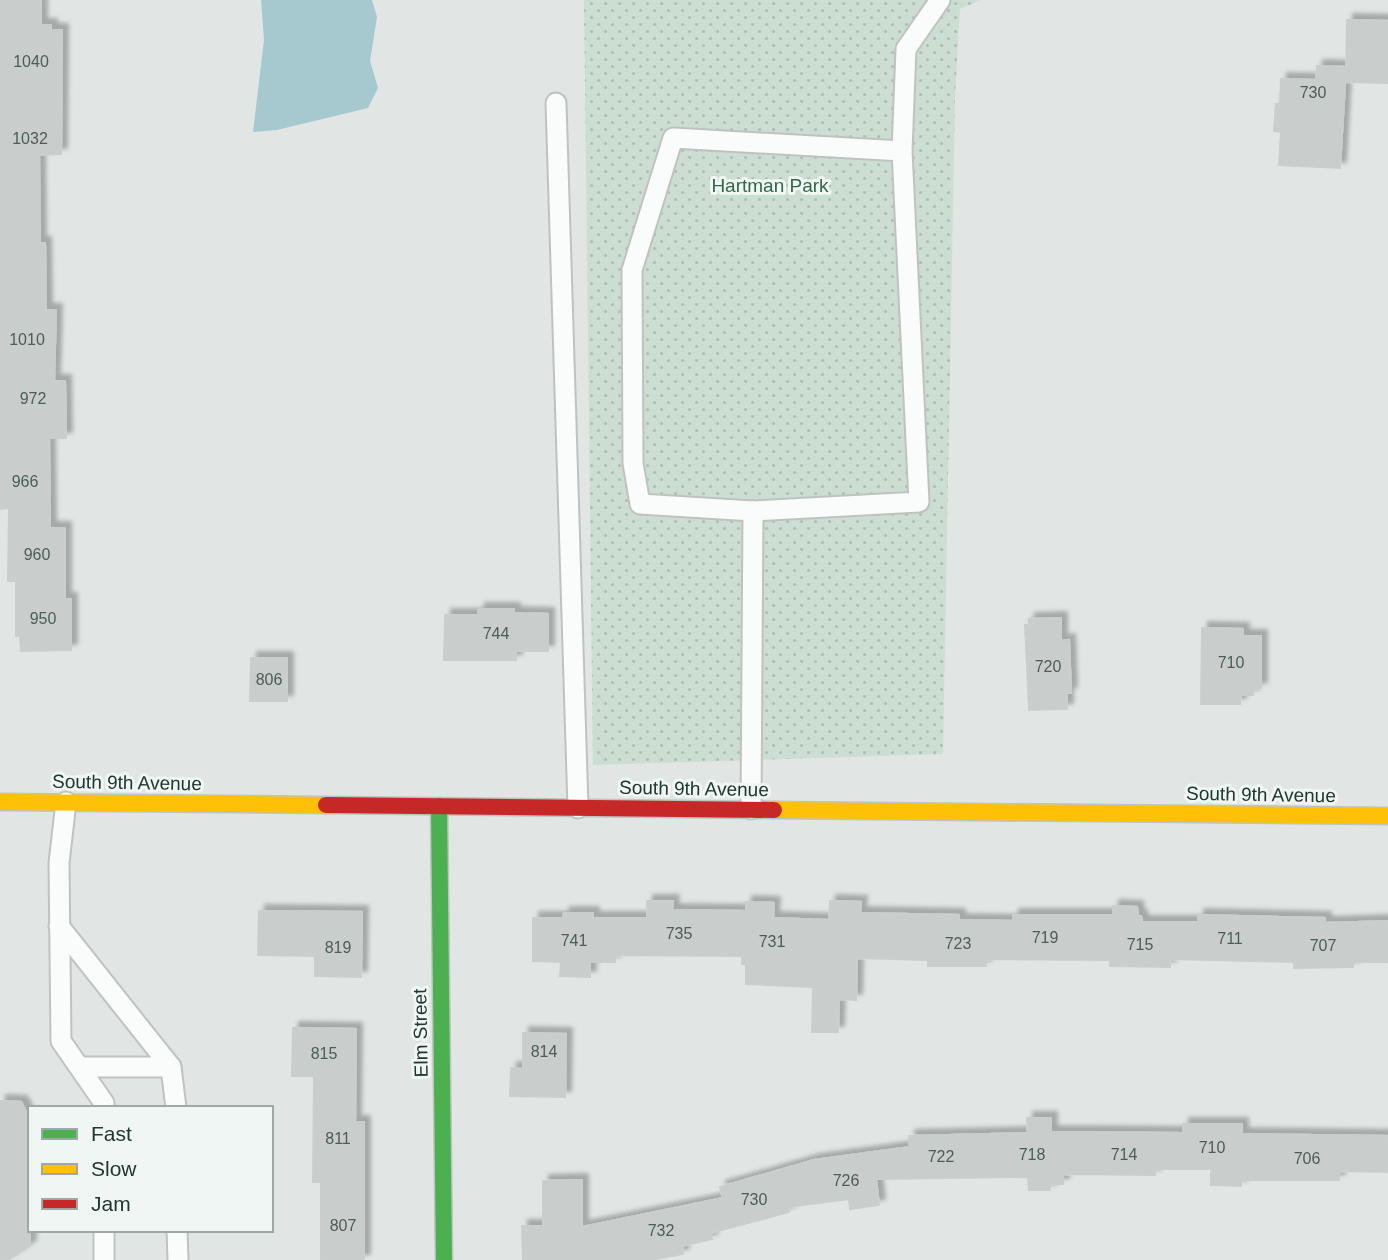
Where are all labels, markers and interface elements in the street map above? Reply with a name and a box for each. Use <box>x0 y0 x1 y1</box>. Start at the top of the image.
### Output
house number: 1040 <box>13 53 49 70</box>
house number: 730 <box>1300 84 1326 101</box>
house number: 1032 <box>12 130 48 147</box>
park label: Hartman Park <box>711 175 829 196</box>
house number: 1010 <box>9 331 45 348</box>
house number: 972 <box>20 390 46 407</box>
house number: 966 <box>12 473 38 490</box>
house number: 960 <box>24 546 50 563</box>
house number: 950 <box>30 610 56 627</box>
house number: 744 <box>483 625 509 642</box>
house number: 710 <box>1218 654 1244 671</box>
house number: 720 <box>1035 658 1061 675</box>
house number: 806 <box>256 671 282 688</box>
street label: South 9th Avenue <box>52 771 202 794</box>
street label: South 9th Avenue <box>619 777 769 800</box>
street label: South 9th Avenue <box>1186 783 1336 806</box>
house number: 735 <box>666 925 692 942</box>
house number: 719 <box>1032 929 1058 946</box>
house number: 711 <box>1217 930 1243 947</box>
house number: 741 <box>561 932 587 949</box>
house number: 731 <box>759 933 785 950</box>
house number: 723 <box>945 935 971 952</box>
house number: 715 <box>1127 936 1153 953</box>
house number: 707 <box>1310 937 1336 954</box>
house number: 819 <box>325 939 351 956</box>
street label: Elm Street <box>409 988 432 1078</box>
house number: 814 <box>531 1043 557 1060</box>
house number: 815 <box>311 1045 337 1062</box>
legend <box>28 1106 273 1232</box>
text: Fast <box>91 1122 132 1145</box>
house number: 811 <box>325 1130 351 1147</box>
house number: 710 <box>1199 1139 1225 1156</box>
house number: 718 <box>1019 1146 1045 1163</box>
house number: 714 <box>1111 1146 1137 1163</box>
house number: 722 <box>928 1148 954 1165</box>
house number: 706 <box>1294 1150 1320 1167</box>
text: Slow <box>91 1157 137 1180</box>
house number: 726 <box>833 1172 859 1189</box>
house number: 730 <box>741 1191 767 1208</box>
text: Jam <box>91 1192 131 1215</box>
house number: 807 <box>330 1217 356 1234</box>
house number: 732 <box>648 1222 674 1239</box>

